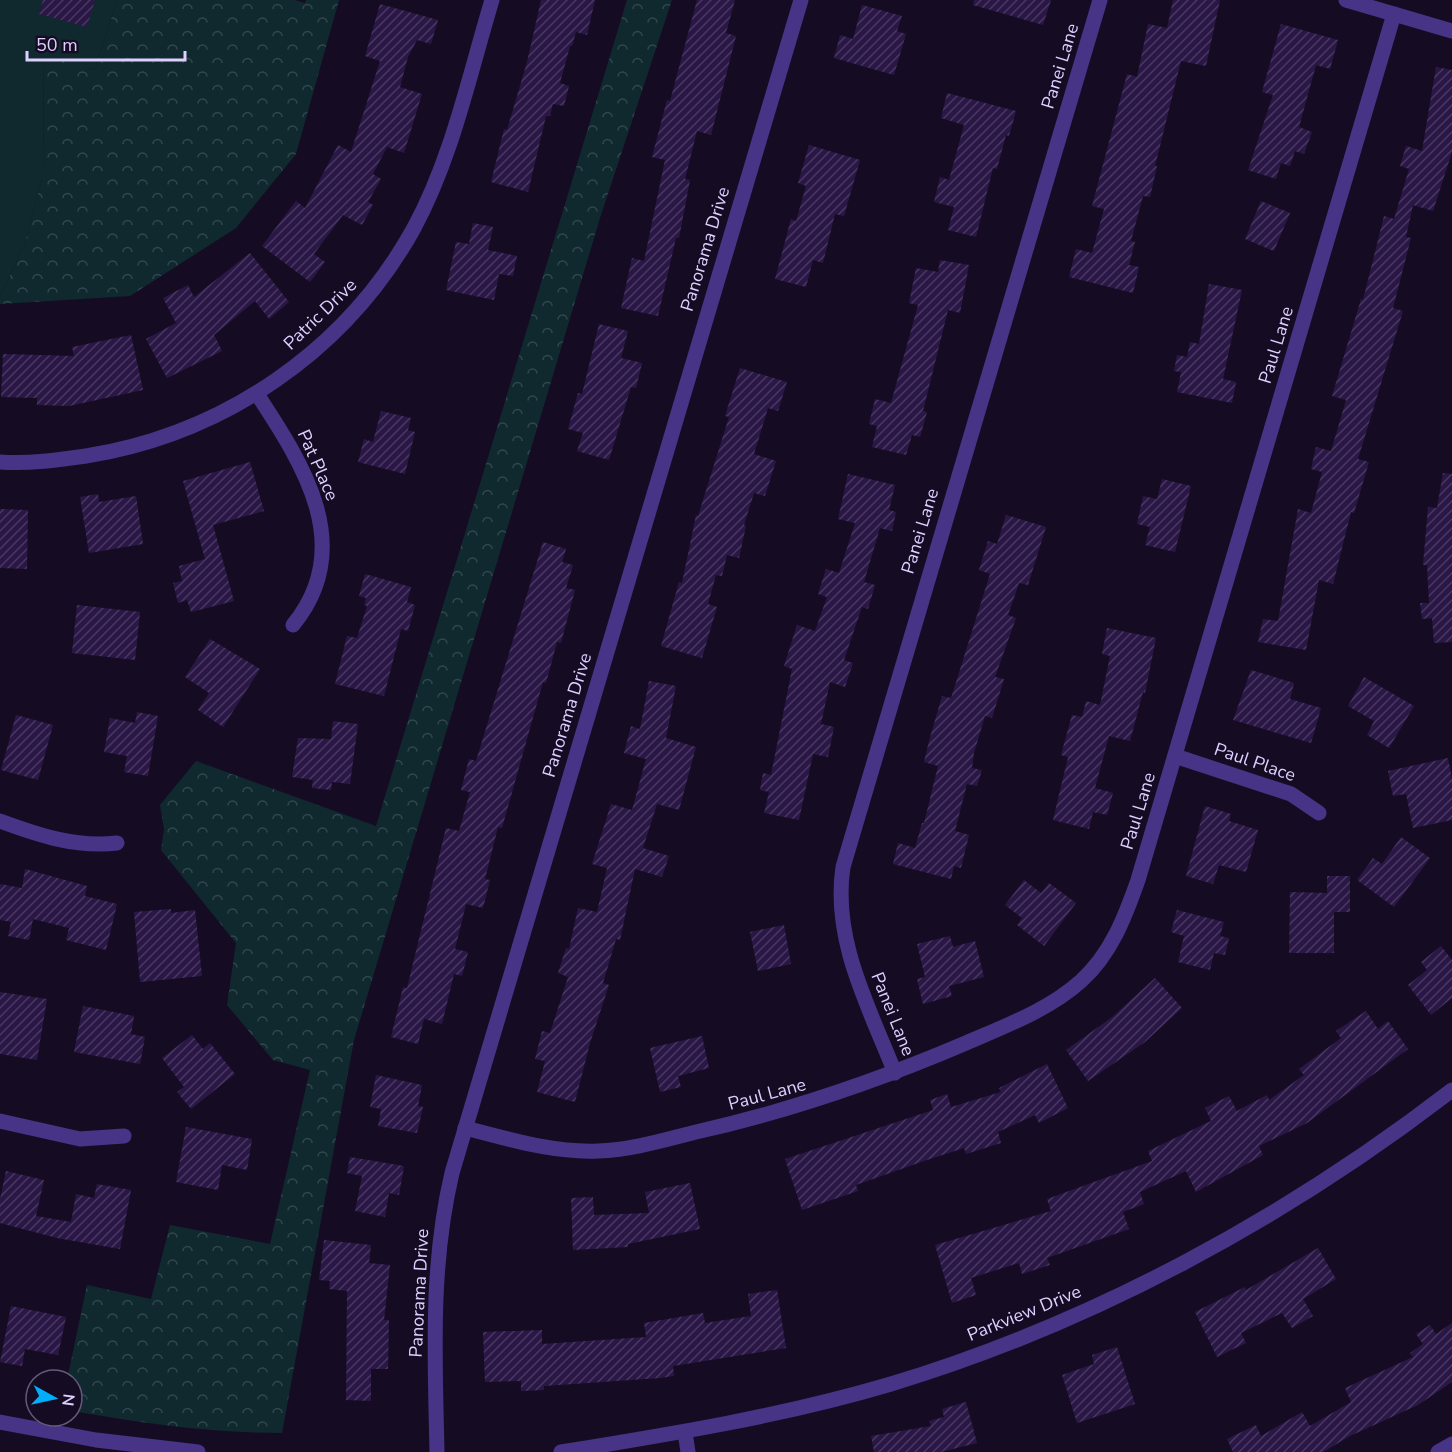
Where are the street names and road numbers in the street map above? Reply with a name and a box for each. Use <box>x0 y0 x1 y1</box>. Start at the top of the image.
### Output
street label: Panei Lane <box>1036 20 1084 112</box>
street label: Panorama Drive <box>675 184 735 314</box>
street label: Patric Drive <box>278 273 362 355</box>
street label: Paul Lane <box>1253 303 1299 387</box>
street label: Pat Place <box>292 426 344 504</box>
street label: Panei Lane <box>896 485 944 577</box>
street label: Panorama Drive <box>537 650 597 780</box>
street label: Paul Place <box>1211 737 1299 787</box>
street label: Paul Lane <box>1115 769 1161 853</box>
street label: Panei Lane <box>865 969 921 1059</box>
street label: Paul Lane <box>725 1072 809 1116</box>
street label: Panorama Drive <box>404 1228 434 1358</box>
street label: Parkview Drive <box>963 1279 1085 1347</box>

